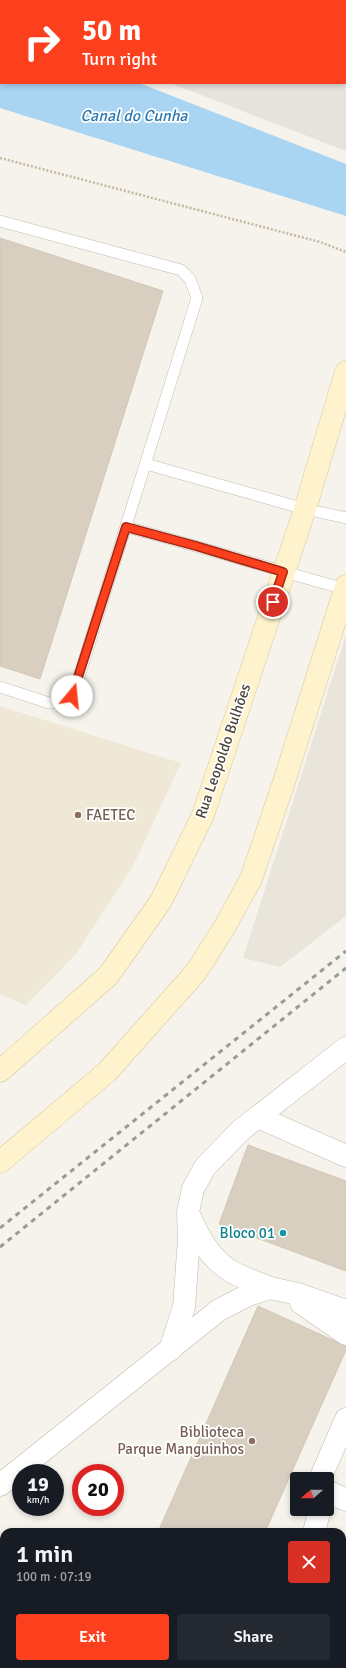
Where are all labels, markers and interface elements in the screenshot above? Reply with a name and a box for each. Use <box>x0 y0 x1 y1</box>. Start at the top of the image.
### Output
text: 50 m <box>82 14 141 48</box>
icon: right <box>16 16 68 68</box>
text: Turn right <box>82 48 157 70</box>
water label: Canal do Cunha <box>81 106 188 126</box>
pin <box>256 585 290 619</box>
icon: arrive <box>262 591 284 613</box>
position arrow <box>51 675 93 717</box>
street label: Rua Leopoldo Bulhões <box>191 681 255 821</box>
place label: FAETEC <box>86 806 135 824</box>
marker: FAETEC <box>73 810 83 820</box>
place label: Bloco 01 <box>220 1224 275 1242</box>
marker: Bloco 01 <box>278 1228 288 1238</box>
place label: Biblioteca Parque Manguinhos <box>117 1423 244 1458</box>
marker: Biblioteca Parque Manguinhos <box>247 1436 257 1446</box>
speed limit sign: 20 <box>72 1464 124 1516</box>
text: 19 <box>27 1472 49 1497</box>
north arrow <box>290 1472 334 1516</box>
map controls <box>290 1472 334 1516</box>
text: km/h <box>27 1494 49 1506</box>
text: 1 min <box>16 1539 73 1569</box>
button: close <box>288 1541 330 1583</box>
text: 100 m · 07:19 <box>16 1569 92 1585</box>
button: Exit <box>16 1614 169 1660</box>
button: Share <box>177 1614 330 1660</box>

